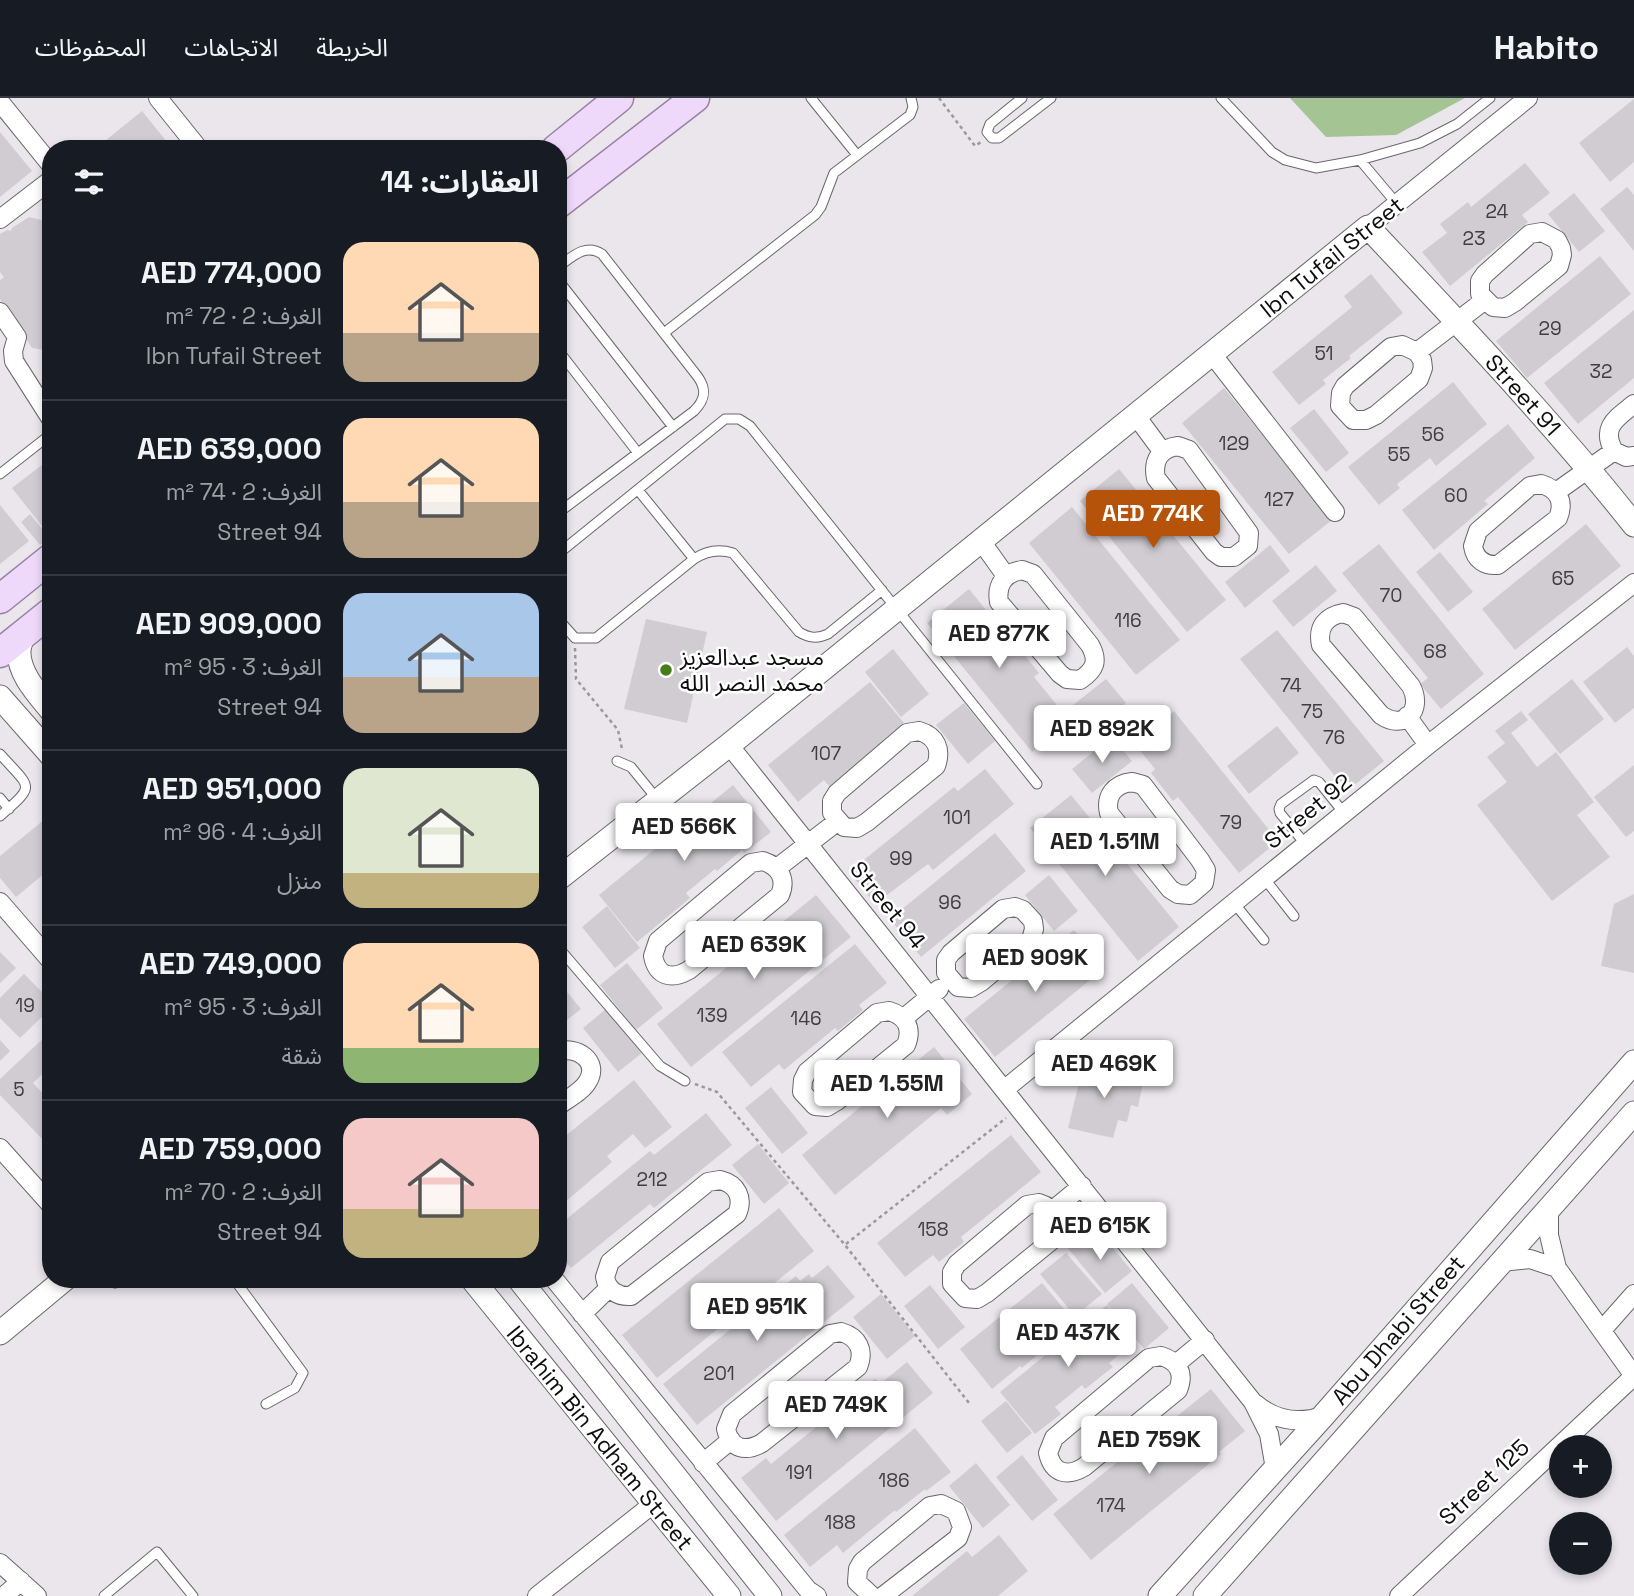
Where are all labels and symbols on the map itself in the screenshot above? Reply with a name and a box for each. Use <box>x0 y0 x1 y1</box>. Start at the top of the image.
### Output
street label: Ibn Tufail Street <box>1254 190 1410 324</box>
house number: 24 <box>1486 199 1509 224</box>
house number: 23 <box>1463 226 1485 251</box>
house number: 29 <box>1538 316 1562 341</box>
house number: 51 <box>1314 341 1334 366</box>
street label: Street 91 <box>1478 348 1568 442</box>
house number: 32 <box>1590 359 1612 384</box>
house number: 56 <box>1421 422 1445 447</box>
house number: 129 <box>1219 431 1249 456</box>
house number: 55 <box>1388 442 1410 467</box>
house number: 60 <box>1444 483 1468 508</box>
house number: 127 <box>1264 487 1294 512</box>
pin: AED 774K <box>1081 490 1225 550</box>
house number: 65 <box>1551 566 1575 591</box>
house number: 70 <box>1380 583 1402 608</box>
house number: 116 <box>1114 608 1142 633</box>
pin: AED 877K <box>927 610 1071 670</box>
house number: 68 <box>1423 639 1447 664</box>
place label: مسجد عبدالعزيز محمد النصر الله <box>679 642 824 698</box>
marker: مسجد عبدالعزيز محمد النصر الله <box>658 662 674 678</box>
house number: 74 <box>1280 673 1302 698</box>
house number: 75 <box>1301 699 1323 724</box>
pin: AED 892K <box>1030 706 1174 765</box>
house number: 76 <box>1323 725 1345 750</box>
house number: 107 <box>811 741 842 766</box>
street label: Street 92 <box>1258 767 1358 855</box>
pin: AED 566K <box>612 804 756 863</box>
house number: 101 <box>943 805 971 830</box>
house number: 79 <box>1220 810 1242 835</box>
pin: AED 1.51M <box>1025 818 1185 878</box>
house number: 99 <box>889 846 913 871</box>
street label: Street 94 <box>843 855 933 955</box>
house number: 96 <box>938 890 962 915</box>
pin: AED 639K <box>682 922 826 981</box>
pin: AED 909K <box>963 934 1107 994</box>
house number: 19 <box>15 993 35 1018</box>
house number: 139 <box>696 1003 728 1028</box>
house number: 146 <box>790 1006 822 1031</box>
pin: AED 469K <box>1032 1040 1176 1100</box>
pin: AED 1.55M <box>807 1060 967 1120</box>
house number: 5 <box>13 1077 25 1102</box>
house number: 212 <box>637 1167 667 1192</box>
pin: AED 615K <box>1028 1202 1172 1262</box>
house number: 158 <box>917 1217 949 1242</box>
street label: Abu Dhabi Street <box>1325 1249 1471 1411</box>
pin: AED 951K <box>685 1284 829 1343</box>
pin: AED 437K <box>996 1310 1140 1369</box>
street label: Ibrahim Bin Adham Street <box>500 1320 700 1556</box>
house number: 201 <box>703 1361 735 1386</box>
pin: AED 749K <box>764 1382 908 1441</box>
pin: AED 759K <box>1077 1416 1221 1476</box>
street label: Street 125 <box>1432 1432 1536 1532</box>
house number: 191 <box>785 1460 813 1485</box>
house number: 186 <box>878 1468 910 1493</box>
house number: 174 <box>1096 1493 1126 1518</box>
house number: 188 <box>824 1510 856 1535</box>

